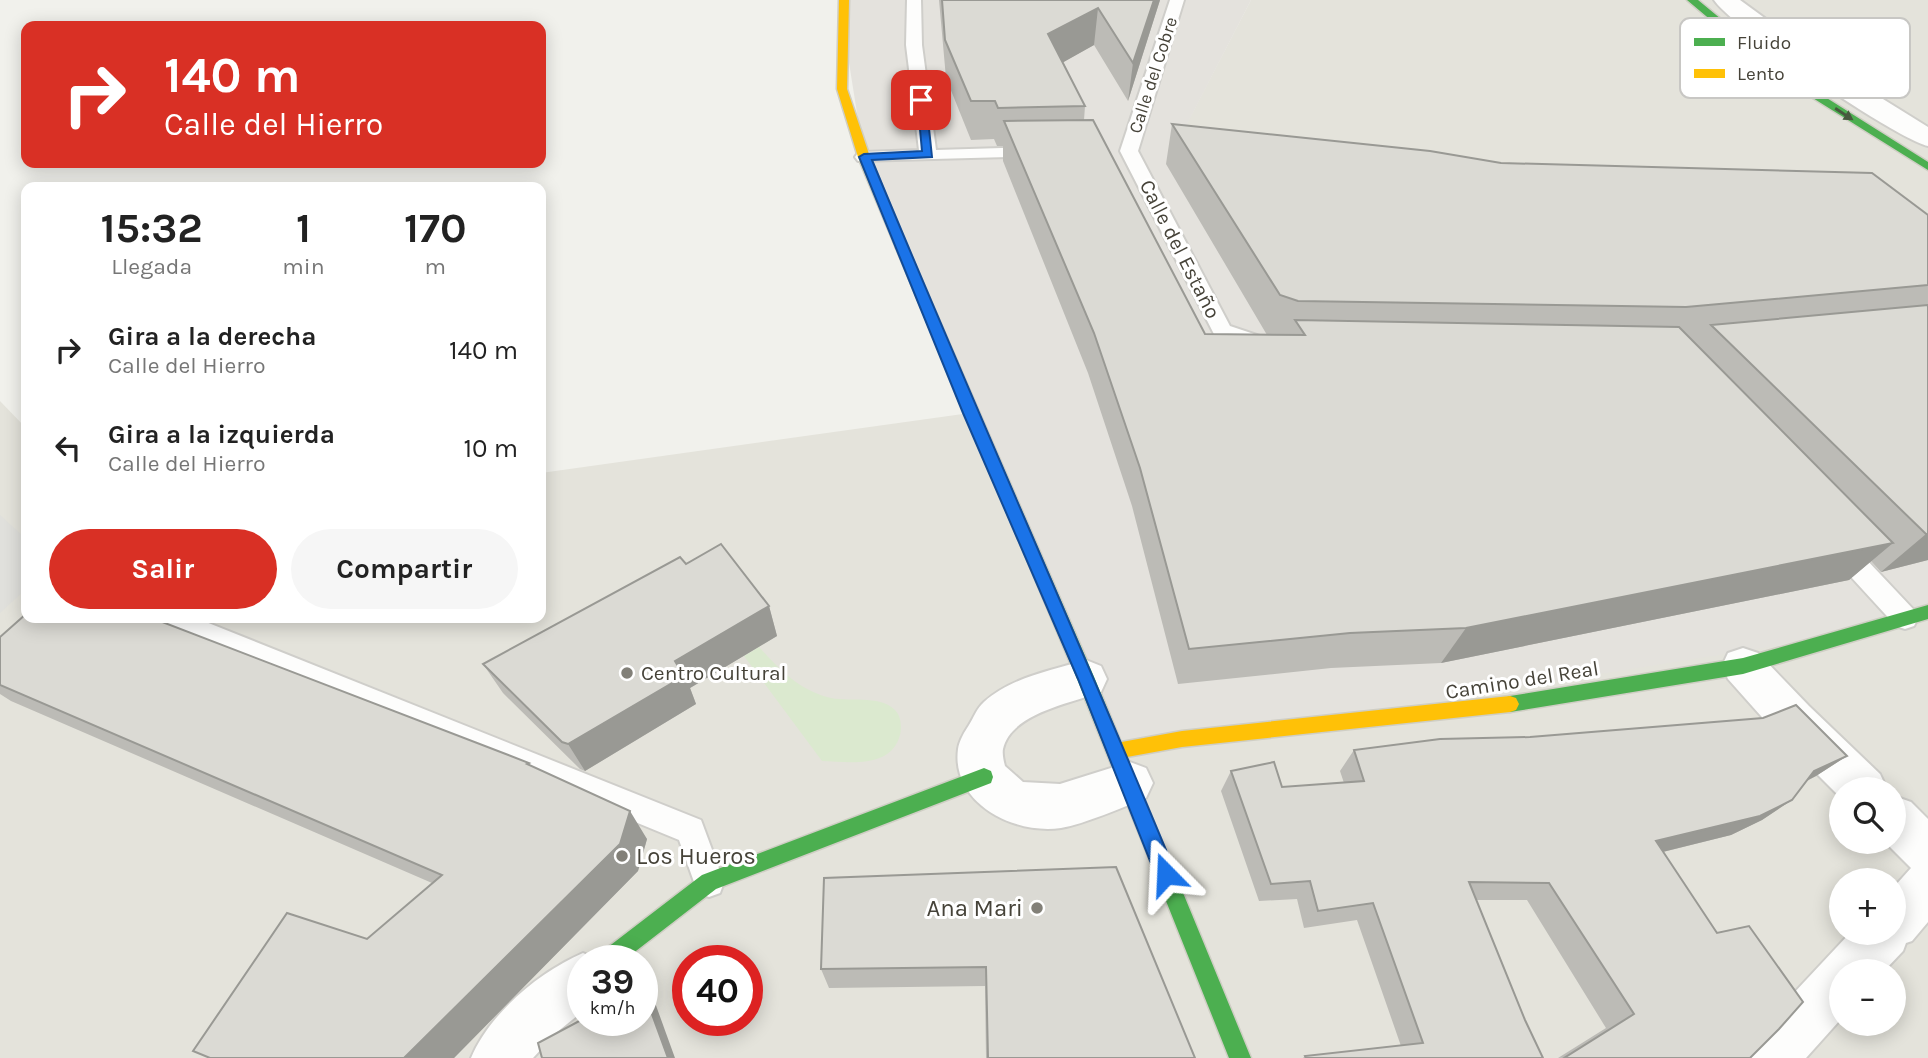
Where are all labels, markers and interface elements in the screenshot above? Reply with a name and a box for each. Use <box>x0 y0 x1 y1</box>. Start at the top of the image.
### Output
street label: Calle del Cobre <box>1124 14 1182 136</box>
legend <box>1680 18 1910 98</box>
text: Fluido <box>1737 32 1791 54</box>
text: 140 m <box>164 47 301 104</box>
icon: right <box>49 49 140 140</box>
text: Lento <box>1737 63 1785 85</box>
pin <box>891 70 951 130</box>
icon: arrive <box>902 81 940 119</box>
text: Calle del Hierro <box>164 106 383 143</box>
one-way arrow <box>1834 108 1854 121</box>
street label: Calle del Estaño <box>1135 176 1225 322</box>
text: 15:32 <box>101 203 203 253</box>
text: 1 <box>296 203 311 253</box>
text: 170 <box>404 203 466 253</box>
text: Llegada <box>111 253 192 280</box>
text: min <box>282 253 325 280</box>
text: m <box>425 253 446 280</box>
text: Gira a la derecha <box>108 321 317 352</box>
icon: right <box>49 331 87 369</box>
text: 140 m <box>449 335 518 366</box>
text: Calle del Hierro <box>108 352 266 379</box>
text: Gira a la izquierda <box>108 419 335 450</box>
icon: left <box>49 429 87 467</box>
text: 10 m <box>463 433 518 464</box>
text: Calle del Hierro <box>108 450 266 477</box>
button: Salir <box>49 529 277 609</box>
button: Compartir <box>291 529 518 609</box>
street label: Camino del Real <box>1444 656 1600 704</box>
place label: Centro Cultural <box>641 661 786 685</box>
marker: Centro Cultural <box>619 665 635 681</box>
map controls <box>1829 777 1906 1036</box>
button: search <box>1829 777 1906 854</box>
position arrow <box>1129 837 1203 911</box>
place label: Los Hueros <box>636 842 756 870</box>
marker: Los Hueros <box>614 848 630 864</box>
button: + <box>1829 868 1906 945</box>
place label: Ana Mari <box>926 894 1023 922</box>
marker: Ana Mari <box>1029 900 1045 916</box>
speed limit sign: 40 <box>672 945 763 1036</box>
button: − <box>1829 959 1906 1036</box>
text: 39 <box>591 961 634 1002</box>
text: km/h <box>590 997 635 1019</box>

